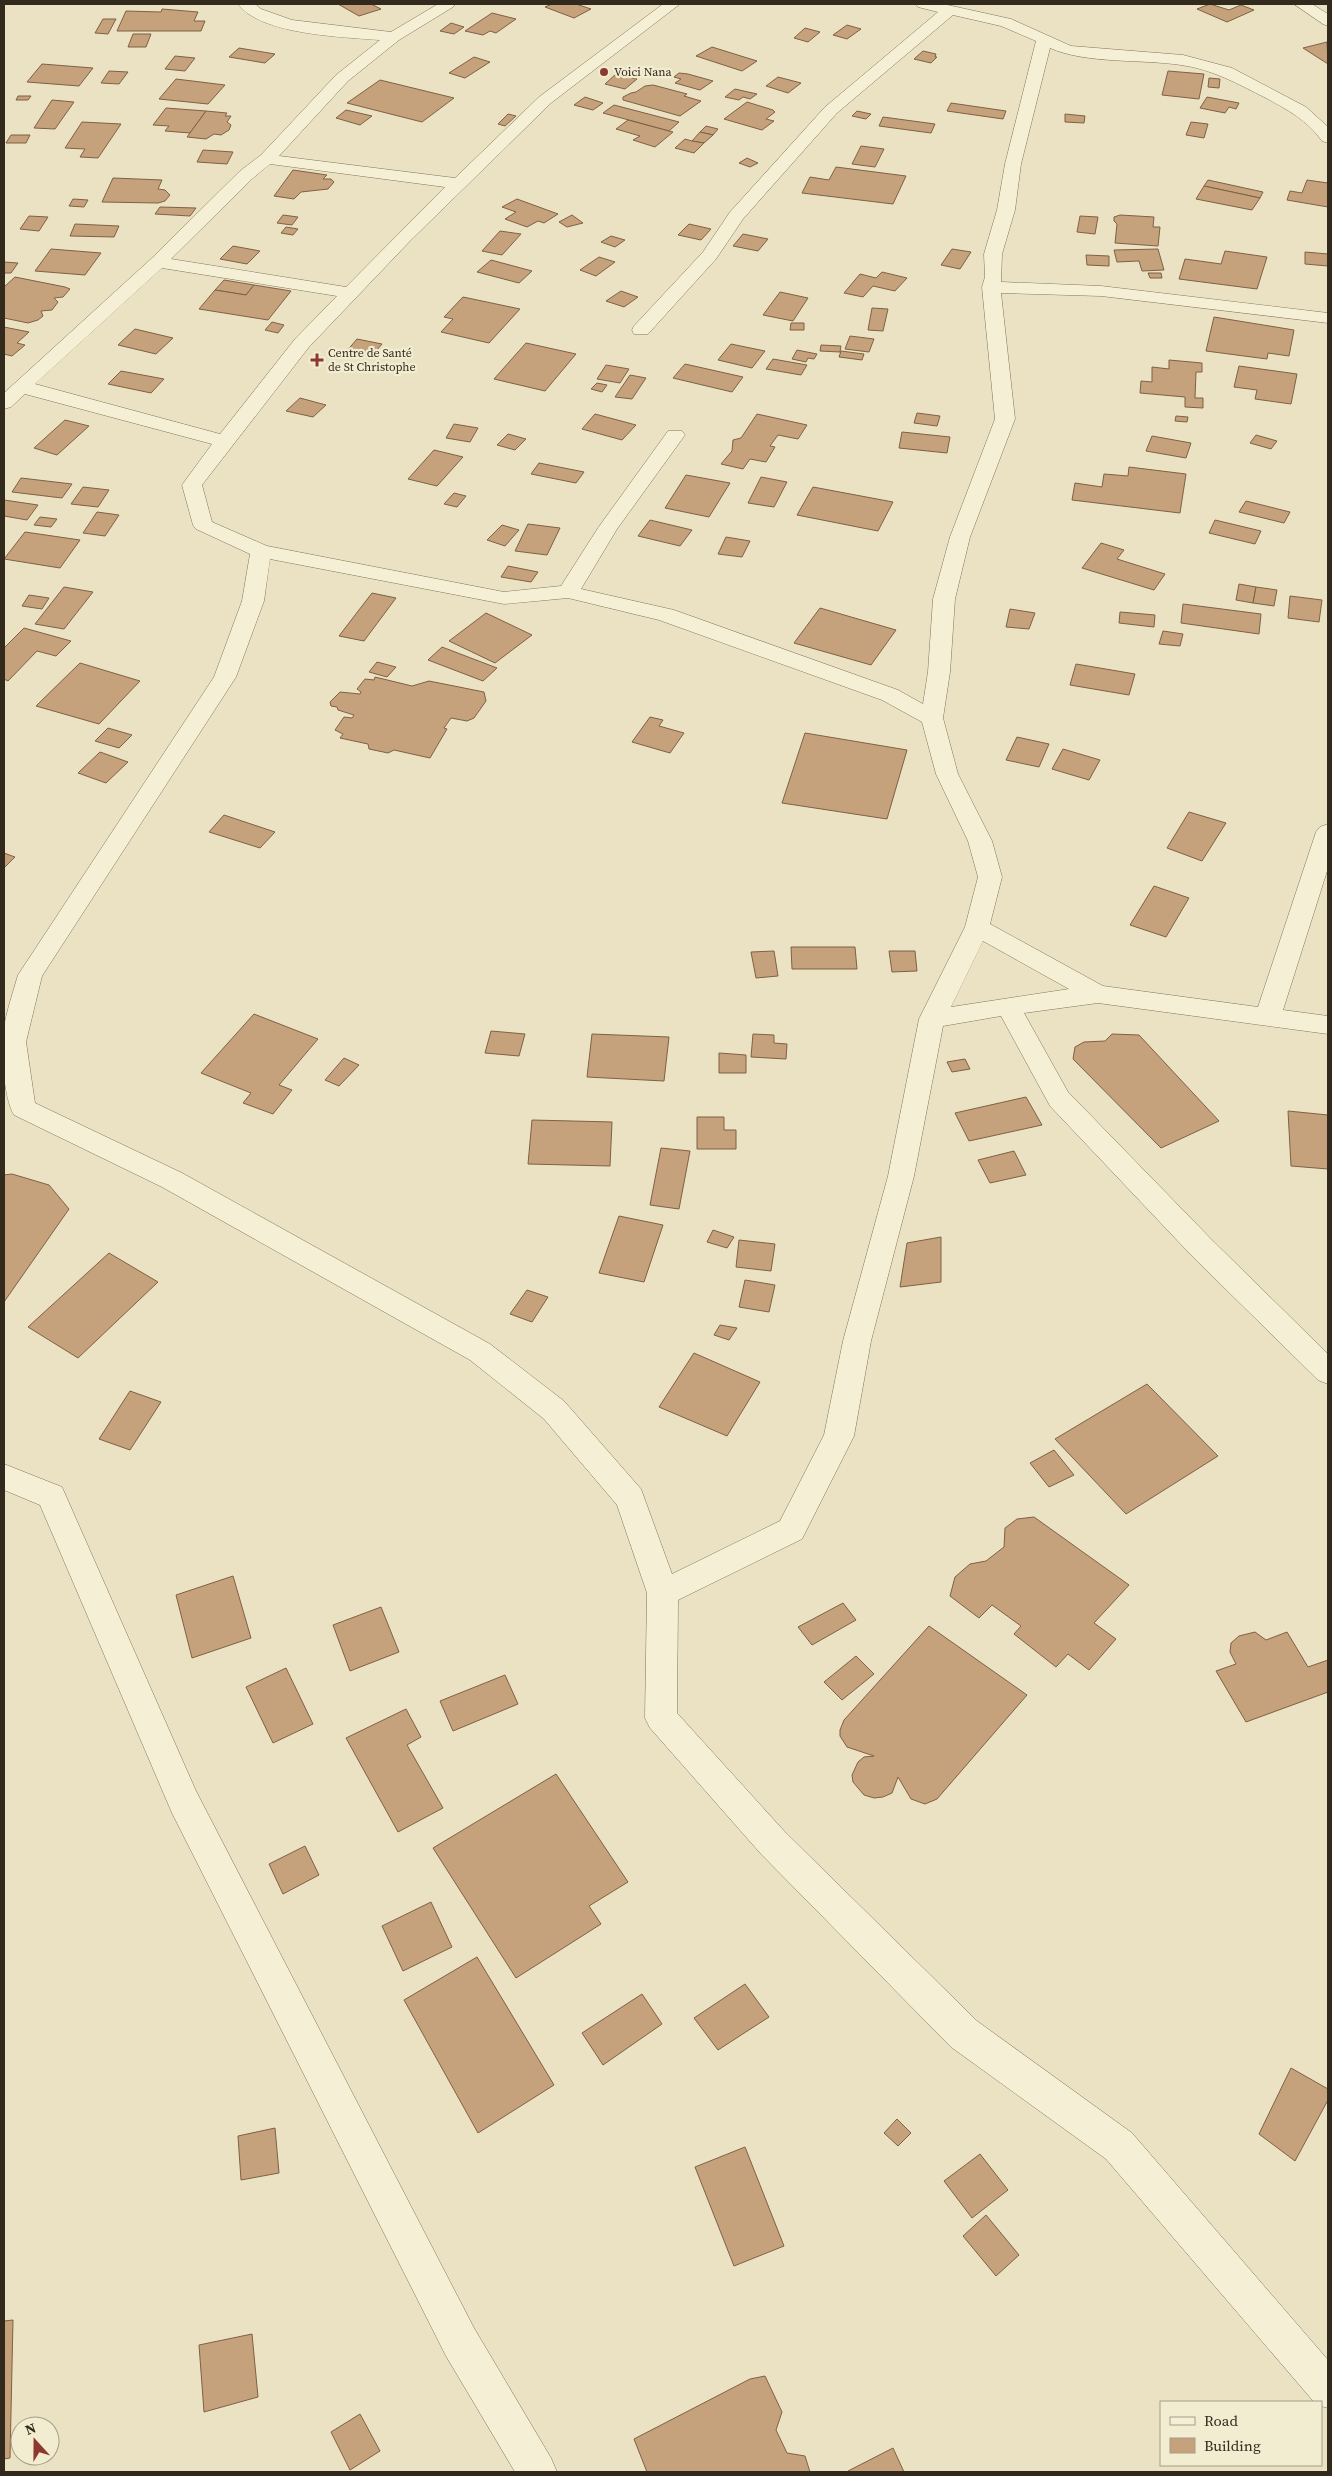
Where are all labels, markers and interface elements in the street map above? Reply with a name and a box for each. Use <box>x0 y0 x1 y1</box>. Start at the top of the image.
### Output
place label: Voici Nana <box>614 64 673 80</box>
marker: Voici Nana <box>598 66 610 78</box>
place label: Centre de Santé de St Christophe <box>328 345 416 375</box>
marker: Centre de Santé de St Christophe <box>310 353 324 367</box>
legend <box>1160 2401 1322 2466</box>
text: Road <box>1204 2410 1238 2431</box>
north arrow <box>10 2416 60 2466</box>
text: N <box>22 2418 39 2440</box>
text: Building <box>1204 2435 1261 2456</box>

